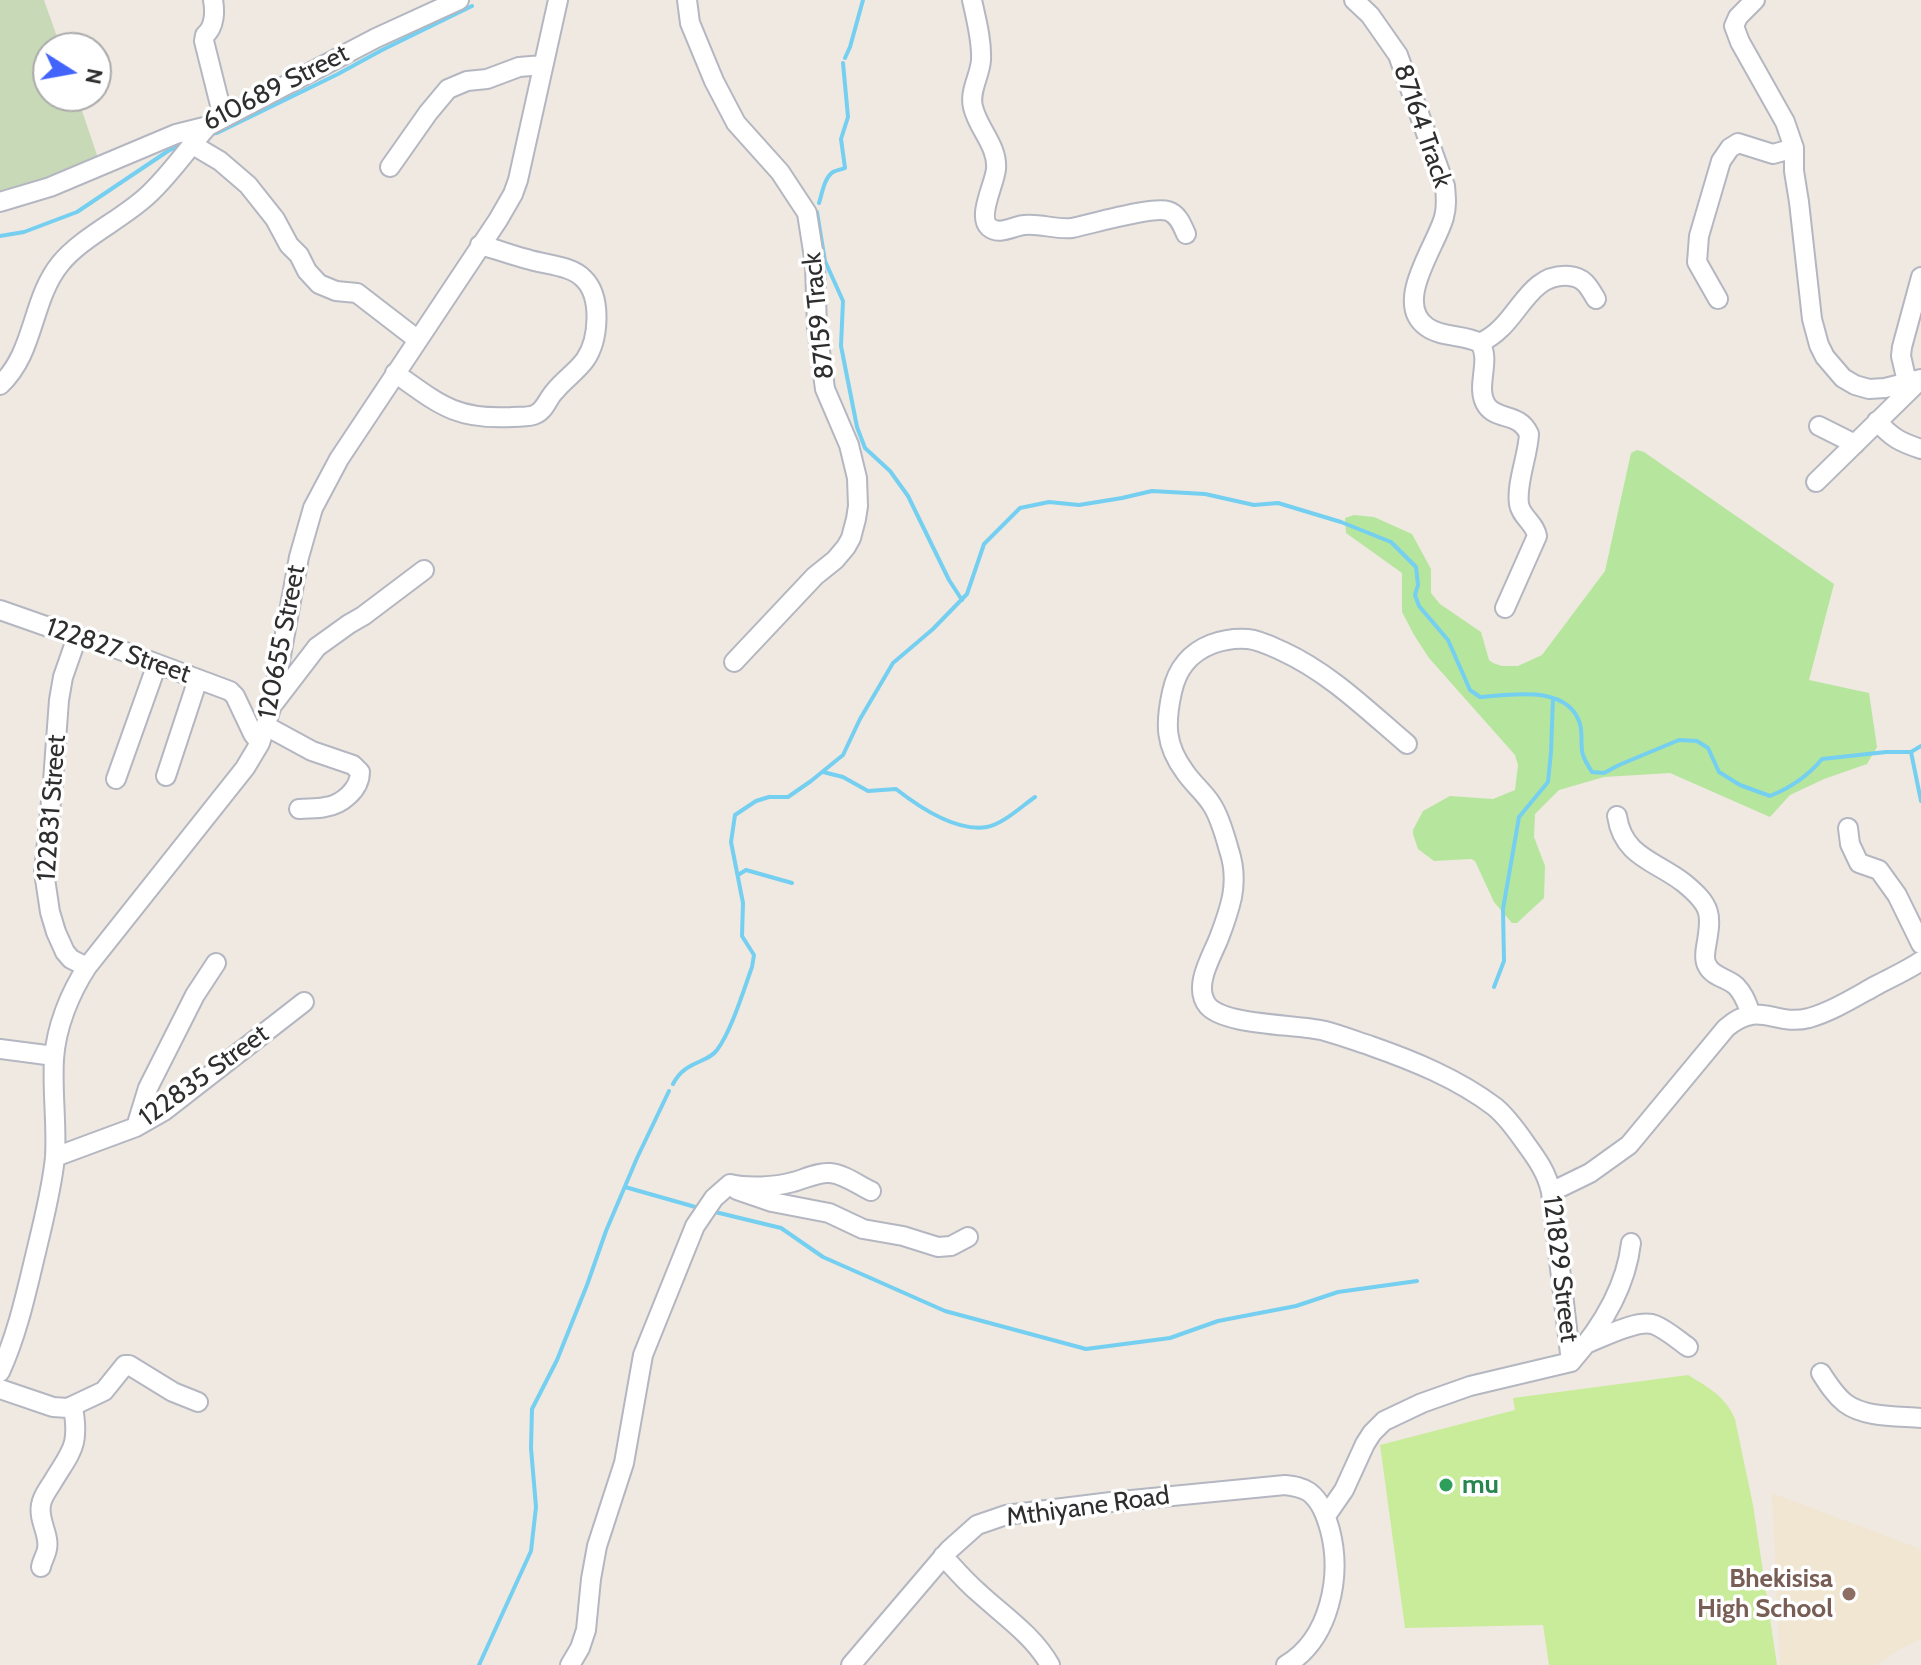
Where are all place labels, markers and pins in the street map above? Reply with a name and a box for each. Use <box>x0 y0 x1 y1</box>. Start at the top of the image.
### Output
place label: mu <box>1462 1469 1499 1501</box>
marker: mu <box>1437 1476 1455 1494</box>
place label: Bhekisisa High School <box>1697 1563 1833 1624</box>
marker: Bhekisisa High School <box>1840 1585 1858 1603</box>

